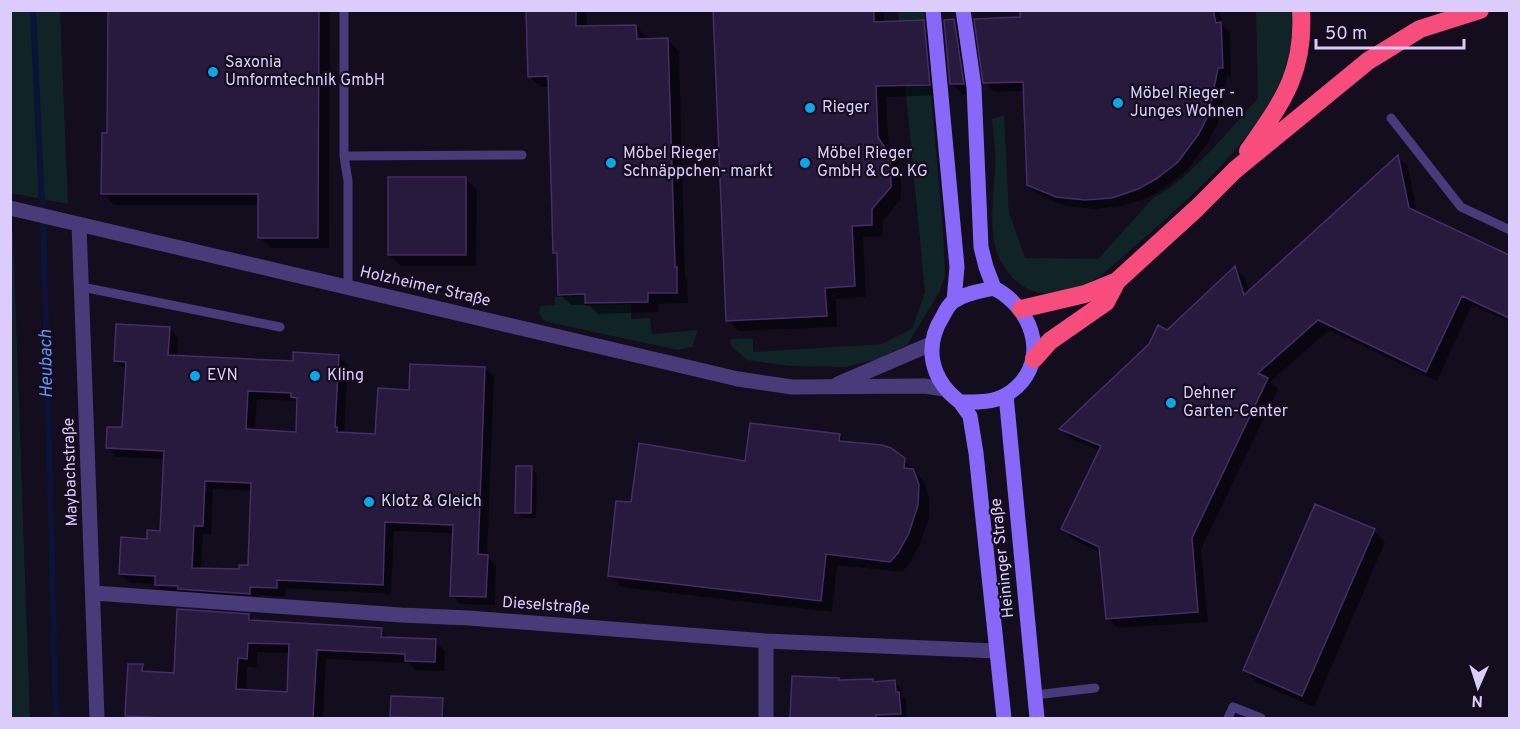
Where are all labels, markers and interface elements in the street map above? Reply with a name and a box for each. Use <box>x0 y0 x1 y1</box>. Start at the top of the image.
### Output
scale bar <box>1316 12 1464 50</box>
text: 50 m <box>1325 23 1367 46</box>
place label: Saxonia Umformtechnik GmbH <box>225 53 385 91</box>
marker: Saxonia Umformtechnik GmbH <box>206 65 220 79</box>
place label: Möbel Rieger - Junges Wohnen <box>1130 84 1244 122</box>
marker: Möbel Rieger - Junges Wohnen <box>1111 96 1125 110</box>
place label: Rieger <box>822 98 870 118</box>
marker: Rieger <box>803 101 817 115</box>
place label: Möbel Rieger Schnäppchen- markt <box>623 144 773 182</box>
place label: Möbel Rieger GmbH & Co. KG <box>817 144 928 182</box>
marker: Möbel Rieger Schnäppchen- markt <box>604 156 618 170</box>
marker: Möbel Rieger GmbH & Co. KG <box>798 156 812 170</box>
street label: Holzheimer Straße <box>358 262 492 312</box>
water label: Heubach <box>35 329 59 399</box>
place label: EVN <box>207 366 238 386</box>
place label: Kling <box>327 366 364 386</box>
marker: EVN <box>188 369 202 383</box>
marker: Kling <box>308 369 322 383</box>
place label: Dehner Garten-Center <box>1183 384 1288 422</box>
marker: Dehner Garten-Center <box>1164 396 1178 410</box>
street label: Maybachstraße <box>59 417 83 527</box>
place label: Klotz & Gleich <box>381 492 482 512</box>
marker: Klotz & Gleich <box>362 495 376 509</box>
street label: Heininger Straße <box>987 497 1019 619</box>
street label: Dieselstraße <box>501 593 591 619</box>
north arrow <box>1448 657 1508 717</box>
text: N <box>1471 690 1484 710</box>

